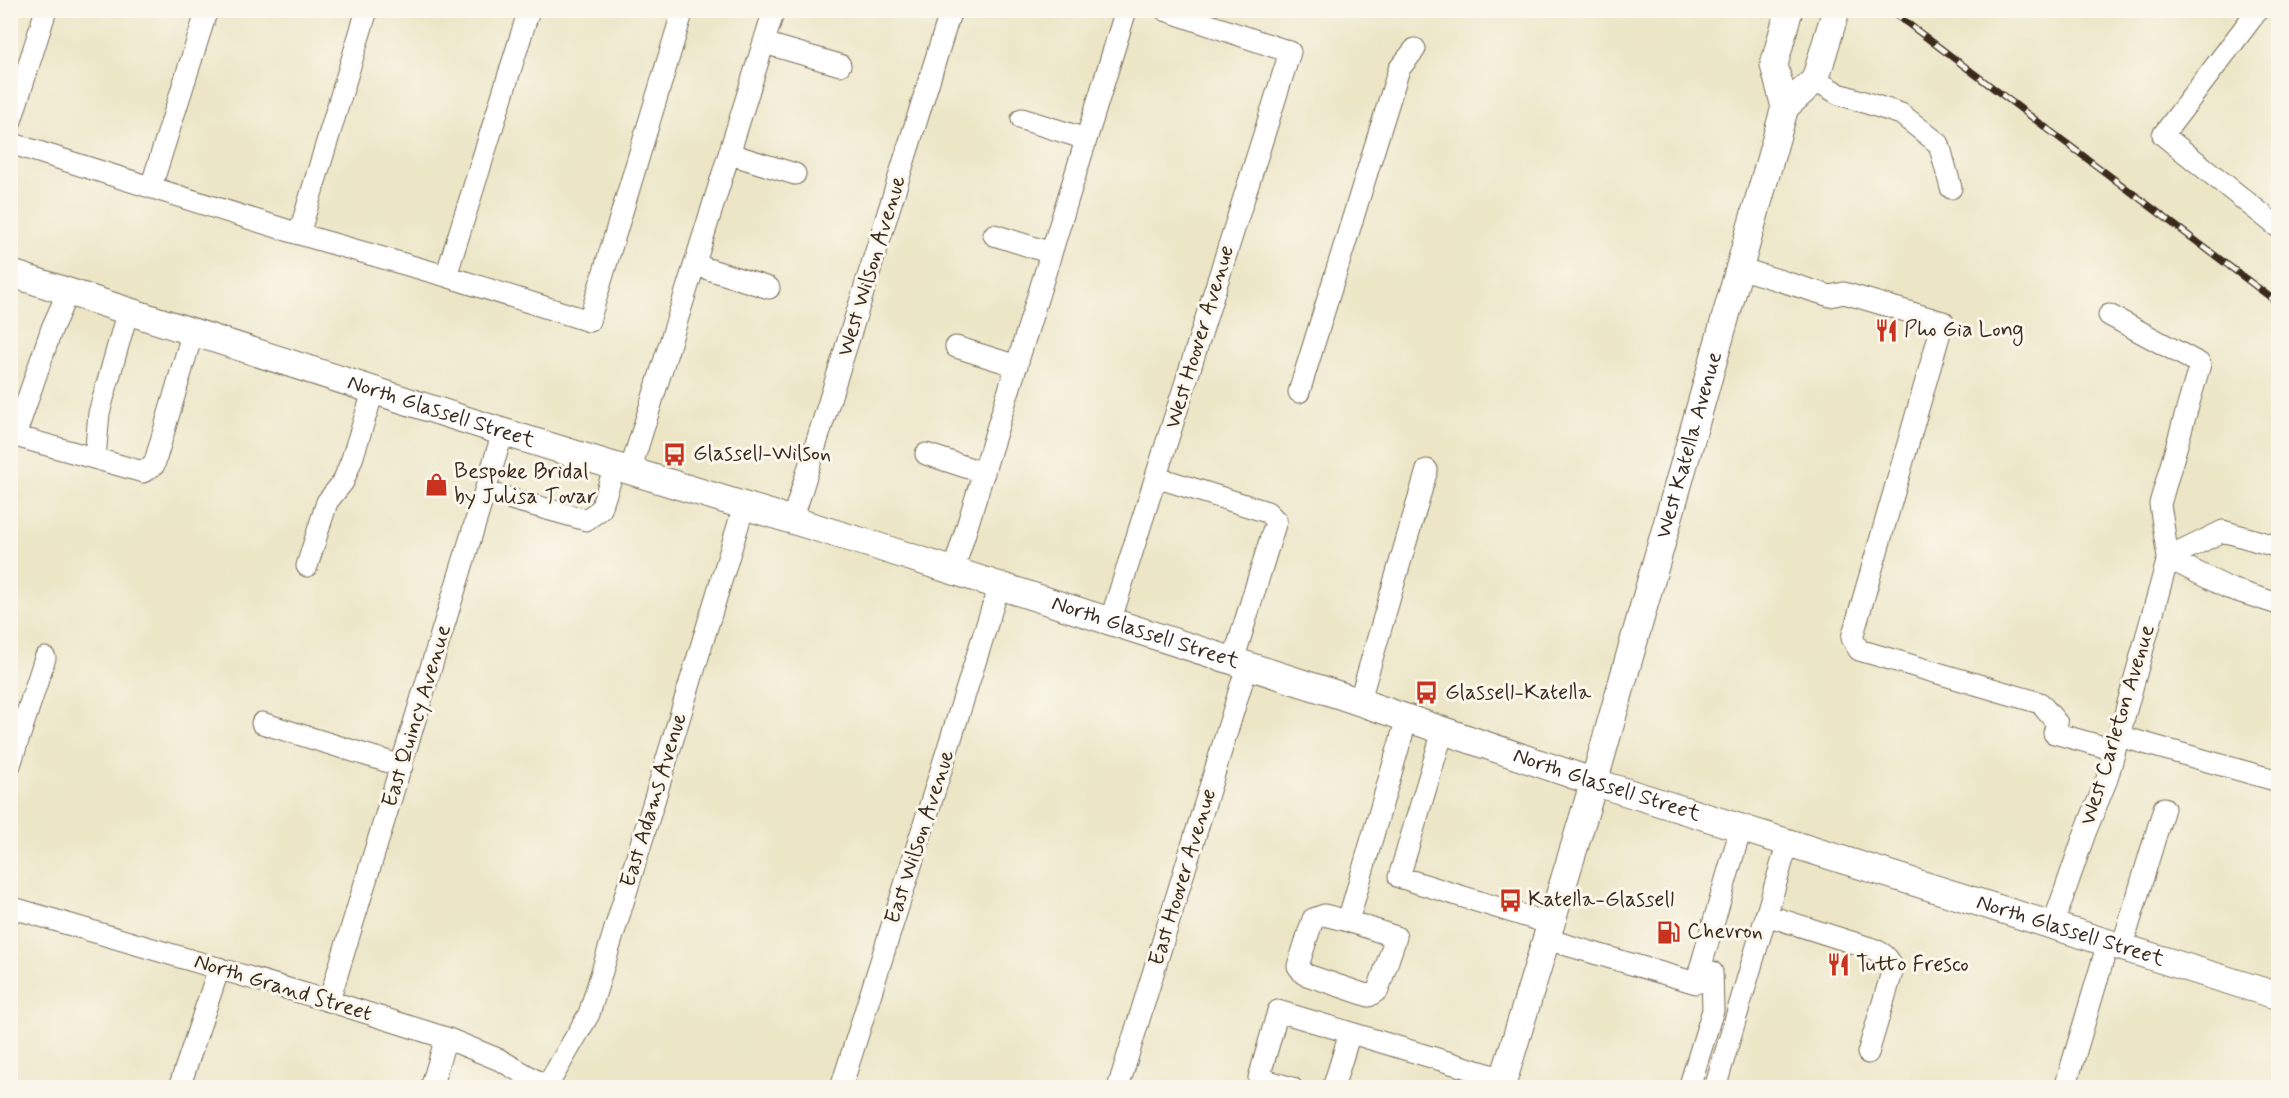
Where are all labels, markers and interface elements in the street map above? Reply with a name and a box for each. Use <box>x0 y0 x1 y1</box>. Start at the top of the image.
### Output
street label: West Wilson Avenue <box>831 172 913 360</box>
street label: West Hoover Avenue <box>1159 242 1241 432</box>
place label: Pho Gia Long <box>1904 316 2024 347</box>
restaurant icon: Pho Gia Long <box>1873 317 1899 343</box>
street label: West Katella Avenue <box>1650 348 1729 542</box>
street label: North Glassell Street <box>344 369 538 455</box>
place label: Glassell-Wilson <box>693 440 831 468</box>
bus stop icon: Glassell-Wilson <box>662 441 688 467</box>
place label: Bespoke Bridal by Julisa Tovar <box>454 458 597 511</box>
shop icon: Bespoke Bridal by Julisa Tovar <box>423 472 449 498</box>
street label: North Glassell Street <box>1048 589 1243 676</box>
street label: East Quincy Avenue <box>376 621 458 811</box>
street label: West Carleton Avenue <box>2074 621 2162 829</box>
place label: Glassell-Katella <box>1445 679 1592 707</box>
bus stop icon: Glassell-Katella <box>1414 680 1440 706</box>
street label: East Adams Avenue <box>614 709 694 891</box>
street label: North Glassell Street <box>1510 741 1704 828</box>
street label: East Wilson Avenue <box>879 746 961 928</box>
street label: East Hoover Avenue <box>1143 785 1223 969</box>
place label: Katella-Glassell <box>1528 886 1674 914</box>
bus stop icon: Katella-Glassell <box>1497 887 1523 913</box>
street label: North Glassell Street <box>1973 889 2168 974</box>
place label: Chevron <box>1687 918 1763 946</box>
fuel station icon: Chevron <box>1656 919 1682 945</box>
street label: North Grand Street <box>191 948 375 1028</box>
place label: Tutto Fresco <box>1856 951 1969 979</box>
restaurant icon: Tutto Fresco <box>1825 952 1851 978</box>

